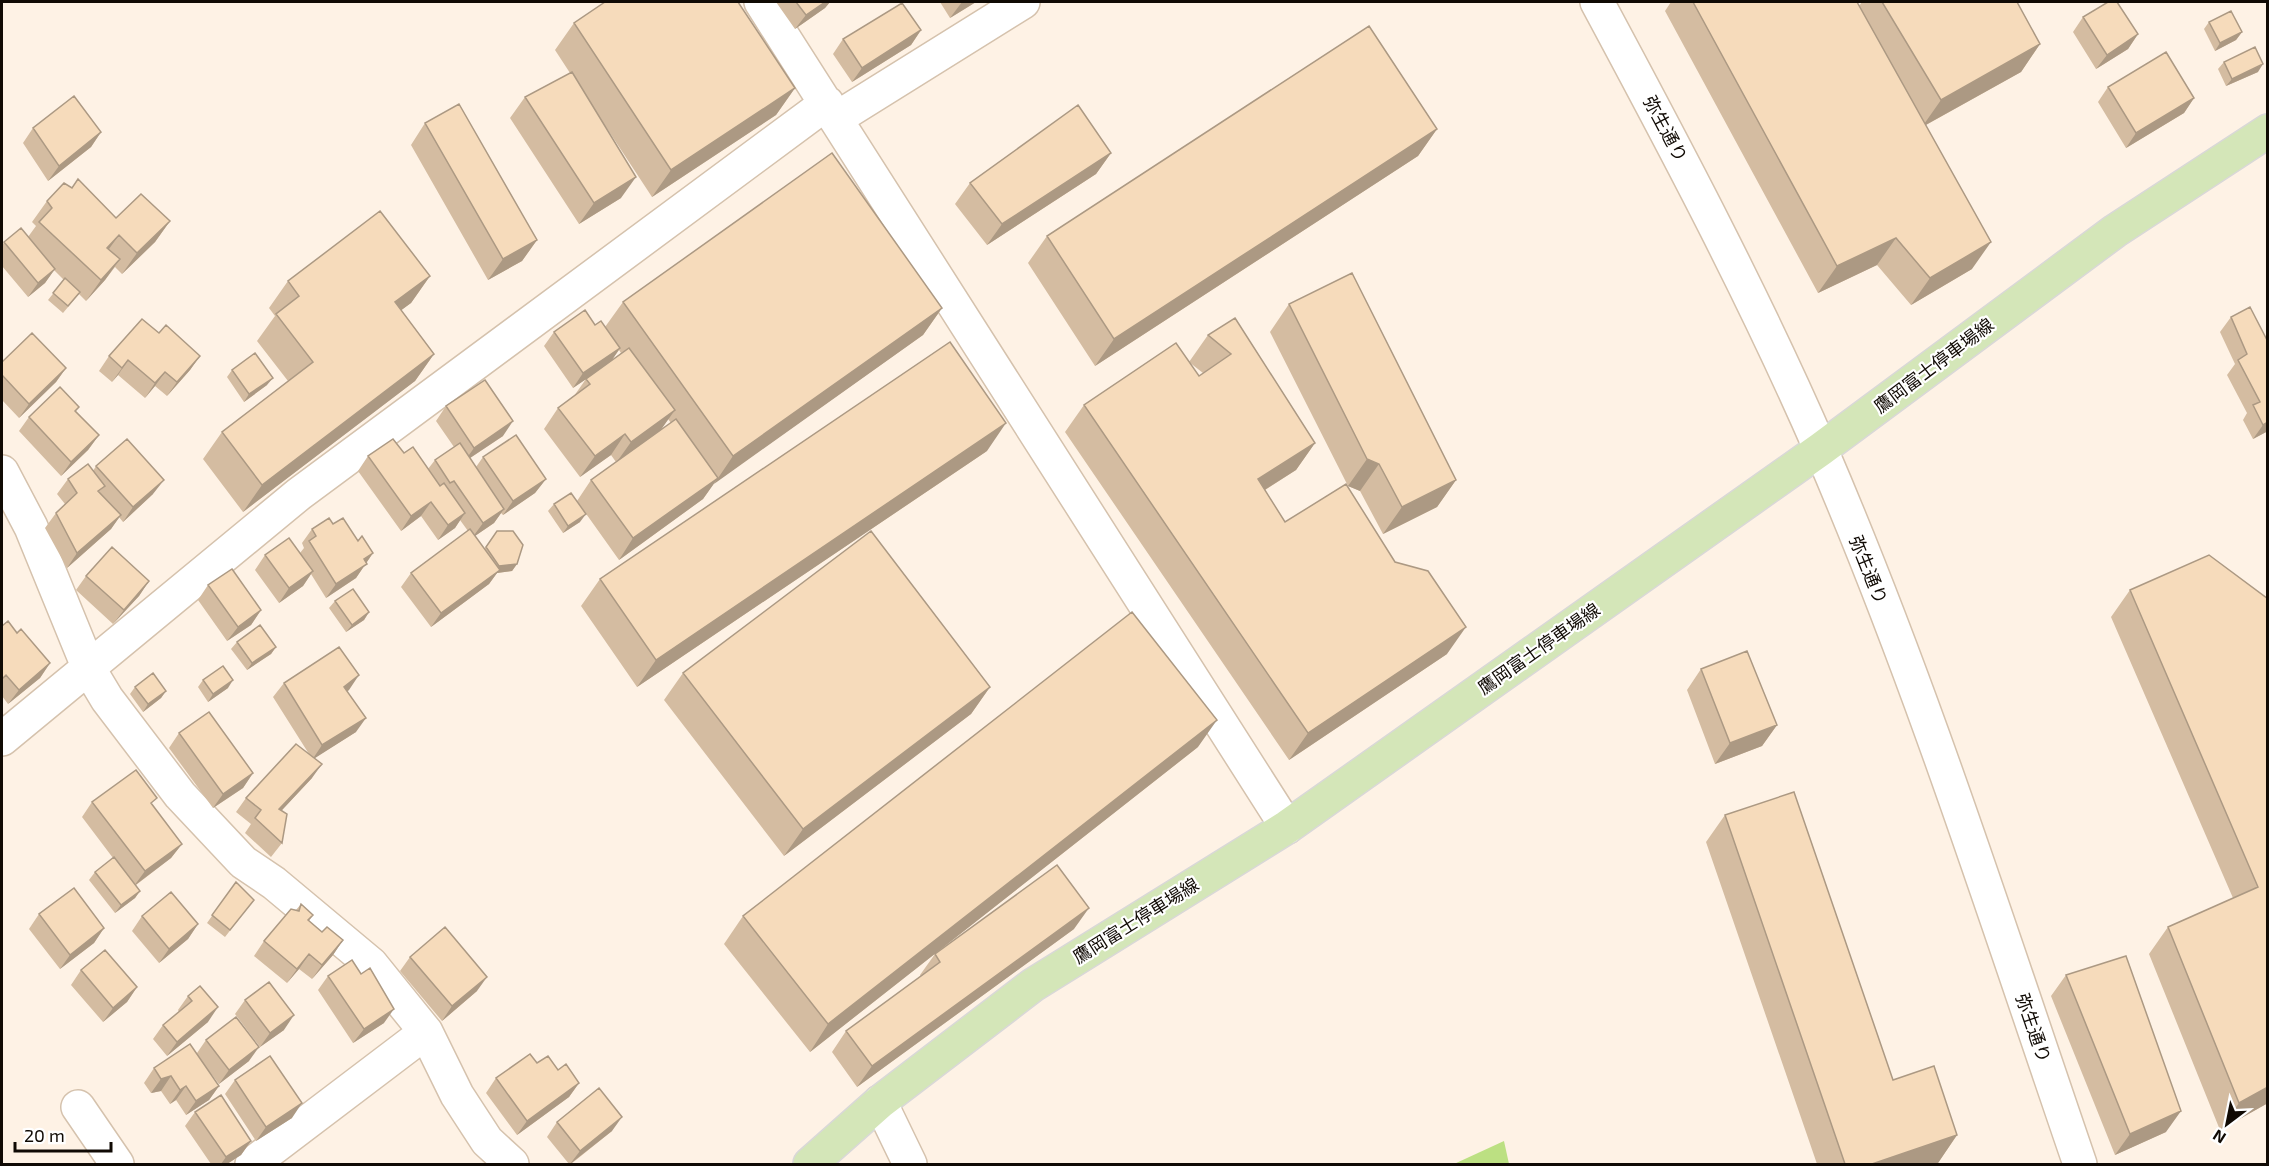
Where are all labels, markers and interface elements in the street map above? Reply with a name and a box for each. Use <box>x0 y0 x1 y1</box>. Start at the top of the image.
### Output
street label: 弥生通り <box>1639 92 1692 165</box>
street label: 鷹岡富士停車場線 <box>1869 313 1998 417</box>
street label: 弥生通り <box>1845 532 1893 607</box>
street label: 鷹岡富士停車場線 <box>1473 598 1604 698</box>
street label: 鷹岡富士停車場線 <box>1069 873 1202 968</box>
street label: 弥生通り <box>2012 990 2056 1065</box>
north arrow <box>2197 1094 2257 1154</box>
scale bar <box>15 1115 111 1153</box>
text: 20 m <box>24 1124 65 1146</box>
text: N <box>2209 1126 2229 1148</box>

